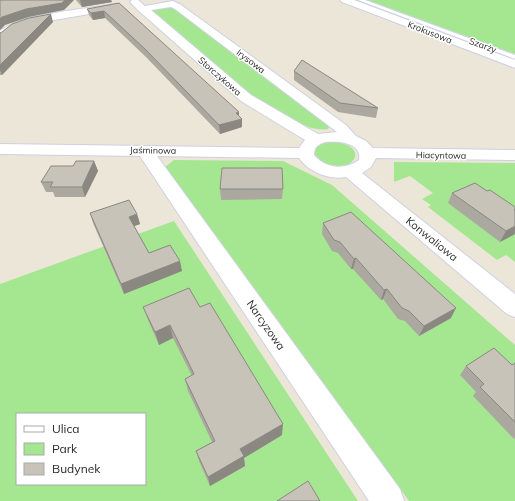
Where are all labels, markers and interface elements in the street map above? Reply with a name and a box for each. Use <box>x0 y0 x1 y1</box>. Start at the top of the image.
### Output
street label: Krokusowa <box>406 19 454 45</box>
street label: Szarży <box>467 35 498 56</box>
street label: Irysowa <box>234 47 268 76</box>
street label: Storczykowa <box>195 54 244 98</box>
street label: Jaśminowa <box>130 144 176 156</box>
street label: Hiacyntowa <box>416 149 466 162</box>
street label: Konwaliowa <box>403 214 461 264</box>
street label: Narcyzowa <box>244 297 288 353</box>
legend <box>16 413 146 485</box>
text: Ulica <box>52 421 80 436</box>
text: Park <box>52 441 78 456</box>
text: Budynek <box>52 461 101 476</box>

